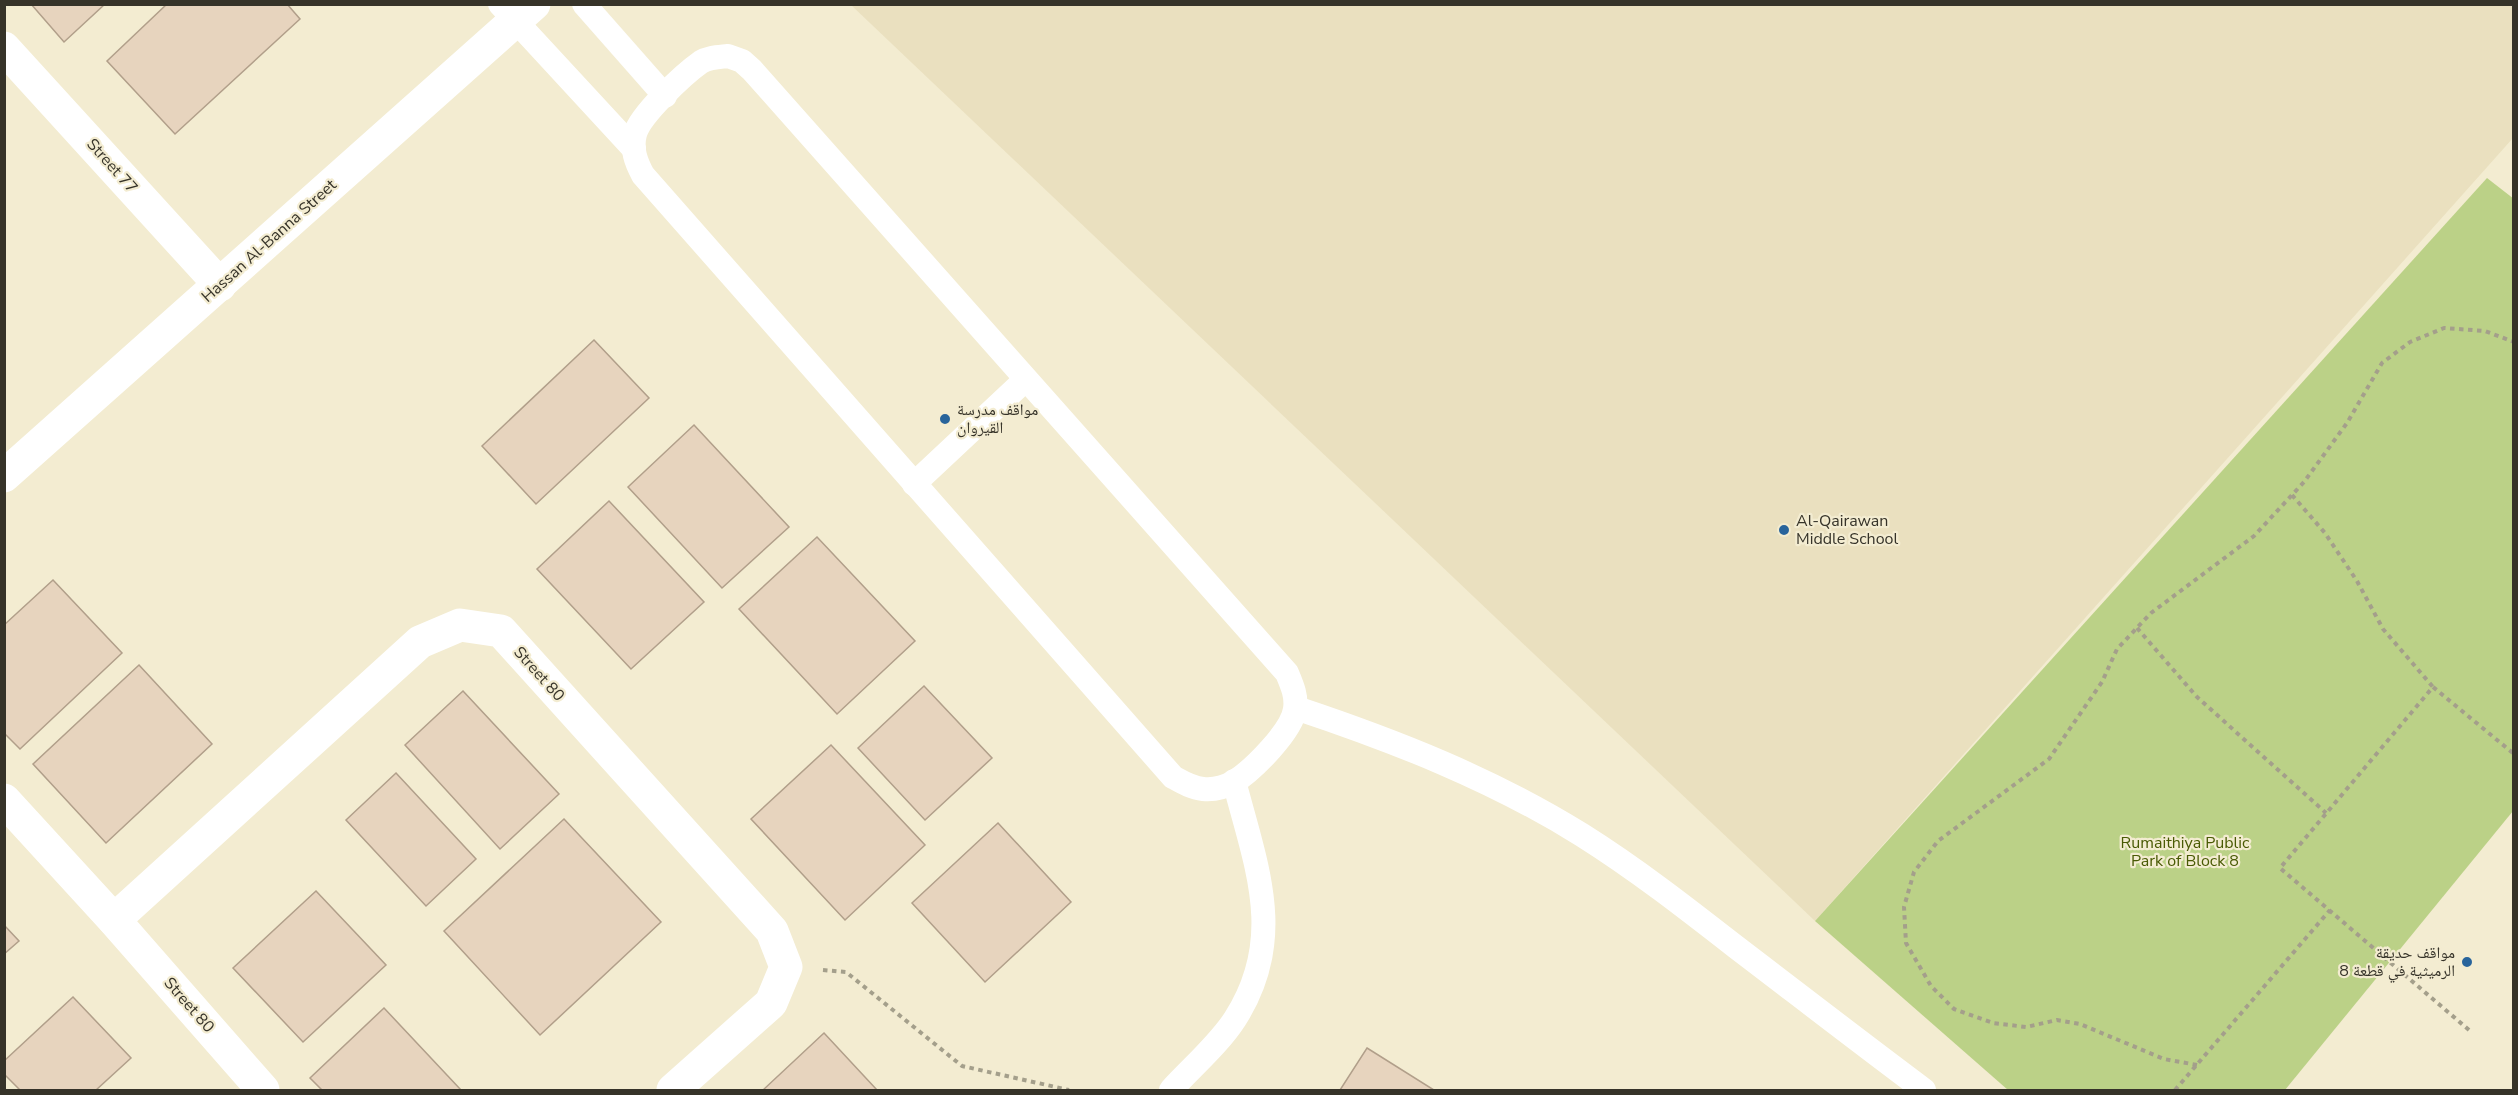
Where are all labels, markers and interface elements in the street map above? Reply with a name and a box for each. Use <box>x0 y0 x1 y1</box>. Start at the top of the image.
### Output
street label: Street 77 <box>81 134 143 198</box>
street label: Hassan Al-Banna Street <box>197 174 341 308</box>
place label: مواقف مدرسة القيروان <box>957 399 1038 439</box>
marker: مواقف مدرسة القيروان <box>938 412 952 426</box>
place label: Al-Qairawan Middle School <box>1796 510 1898 550</box>
marker: Al-Qairawan Middle School <box>1777 523 1791 537</box>
street label: Street 80 <box>508 642 570 706</box>
park label: Rumaithiya Public Park of Block 8 <box>2121 832 2250 872</box>
place label: مواقف حديقة الرميثية في قطعة 8 <box>2339 942 2455 983</box>
marker: مواقف حديقة الرميثية في قطعة 8 <box>2460 955 2474 969</box>
street label: Street 80 <box>159 973 219 1037</box>

